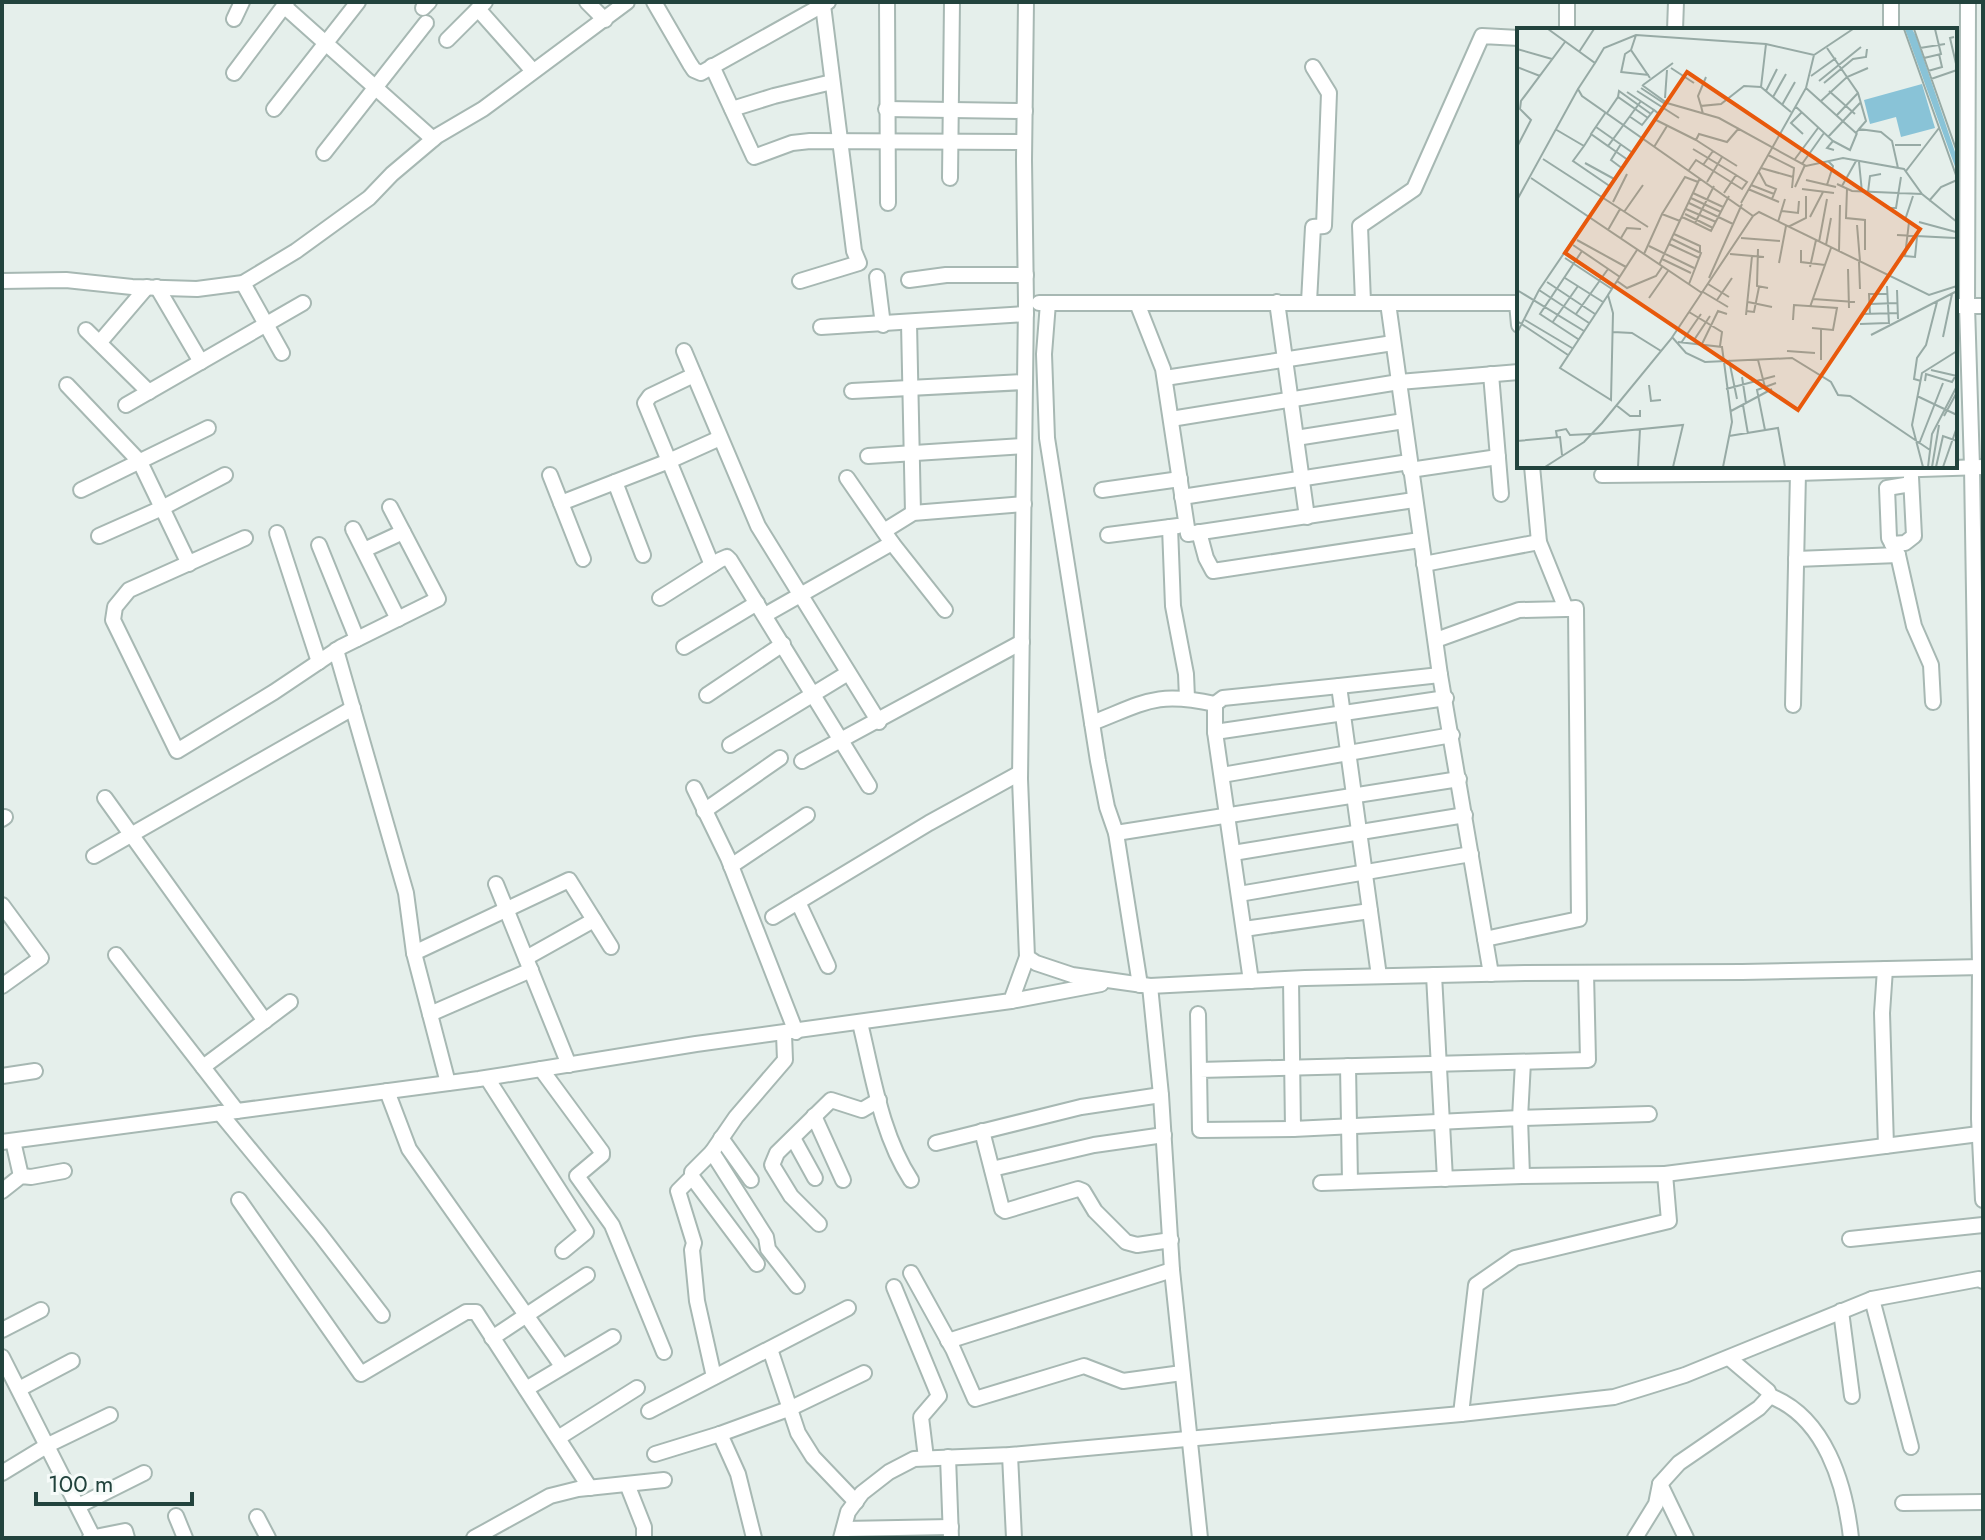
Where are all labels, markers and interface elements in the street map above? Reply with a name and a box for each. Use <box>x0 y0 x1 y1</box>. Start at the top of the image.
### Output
inset map <box>1517 28 1957 468</box>
scale bar <box>36 1456 192 1506</box>
text: 100 m <box>48 1466 114 1501</box>

